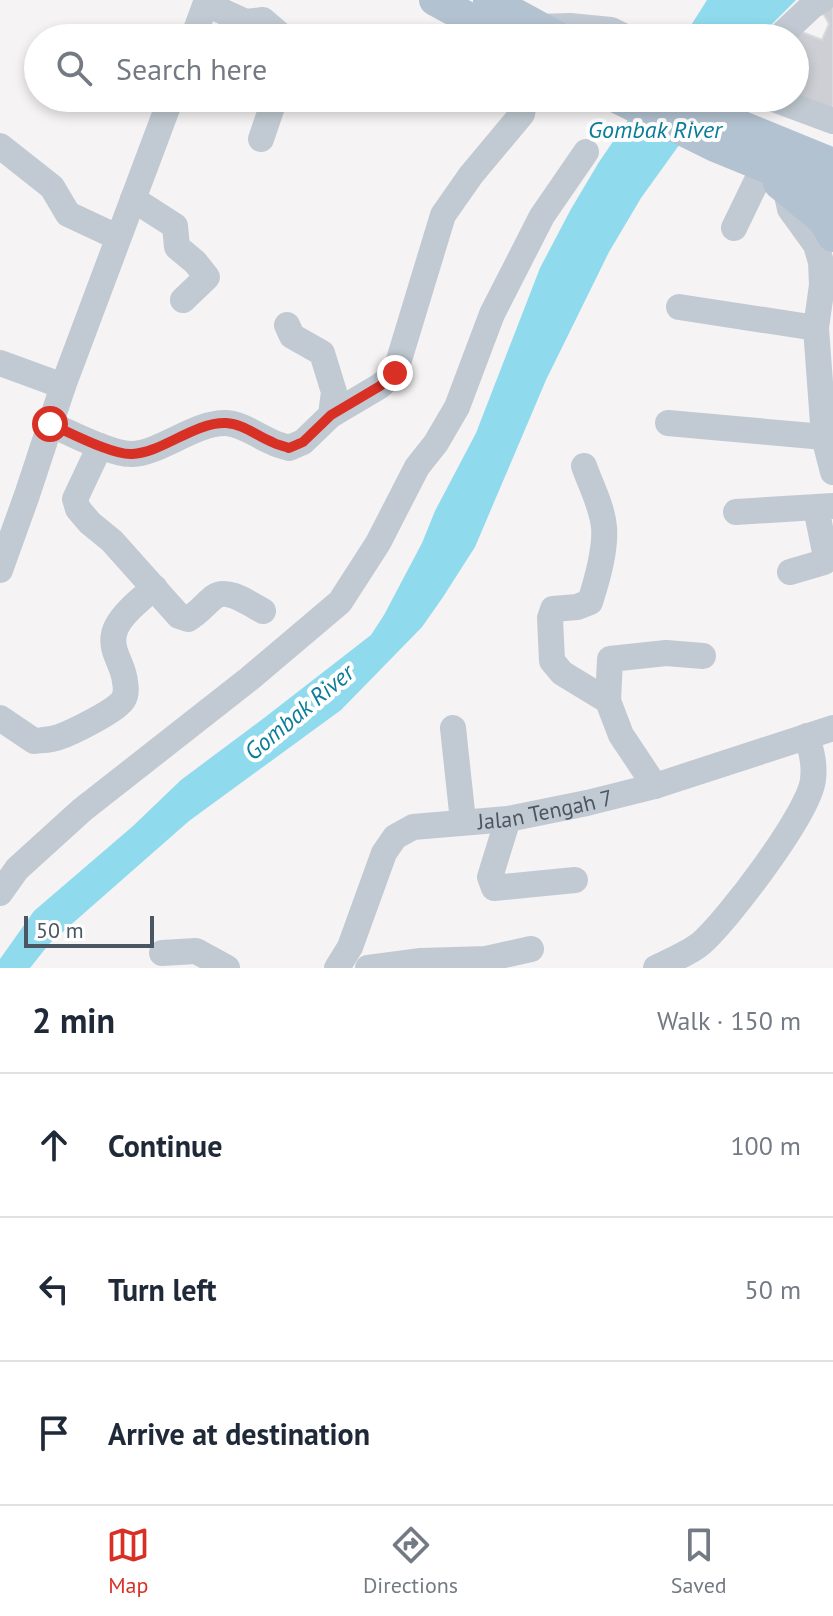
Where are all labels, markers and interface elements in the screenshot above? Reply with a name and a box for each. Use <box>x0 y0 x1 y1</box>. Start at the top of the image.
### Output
search box <box>24 24 809 112</box>
icon: search <box>52 46 96 90</box>
text: Search here <box>116 49 267 88</box>
water label: Gombak River <box>588 114 724 145</box>
route end <box>377 355 413 391</box>
route start <box>32 406 68 442</box>
water label: Gombak River <box>238 656 362 767</box>
street label: Jalan Tengah 7 <box>475 783 616 836</box>
scale bar <box>24 912 154 948</box>
text: 50 m <box>36 916 84 944</box>
text: 2 min <box>32 998 115 1042</box>
text: Walk · 150 m <box>657 1004 801 1037</box>
icon: ahead <box>32 1123 76 1167</box>
text: Continue <box>108 1126 222 1165</box>
text: 100 m <box>730 1129 801 1162</box>
icon: left <box>32 1267 76 1311</box>
text: Turn left <box>108 1270 216 1309</box>
text: 50 m <box>745 1273 801 1306</box>
icon: arrive <box>32 1411 76 1455</box>
text: Arrive at destination <box>108 1414 370 1453</box>
tab: Map <box>106 1523 150 1599</box>
tab: Directions <box>363 1523 458 1599</box>
tab: Saved <box>671 1523 727 1599</box>

